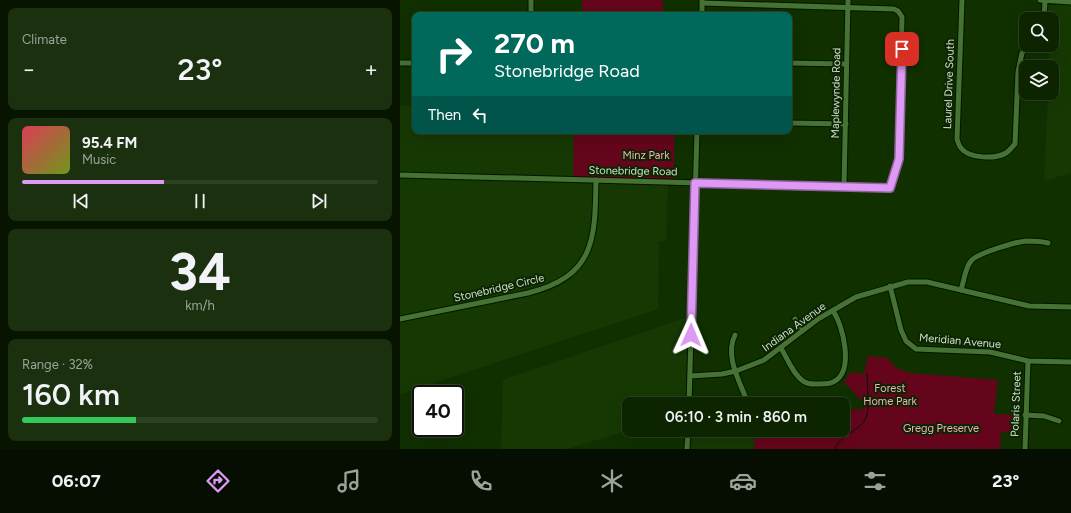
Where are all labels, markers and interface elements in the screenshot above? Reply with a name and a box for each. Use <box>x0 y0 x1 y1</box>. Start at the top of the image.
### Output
map controls <box>1019 12 1059 100</box>
button: search <box>1019 12 1059 52</box>
text: 270 m <box>494 26 575 60</box>
icon: right <box>428 28 480 80</box>
text: Climate <box>22 32 67 47</box>
pin <box>885 32 919 66</box>
icon: arrive <box>891 38 913 60</box>
street label: Laurel Drive South <box>941 39 957 129</box>
street label: Maplewynde Road <box>829 48 843 138</box>
text: 23° <box>178 51 222 88</box>
text: − <box>22 56 36 83</box>
text: + <box>364 56 378 83</box>
text: Stonebridge Road <box>494 60 640 82</box>
button: layers <box>1019 60 1059 100</box>
icon: left <box>469 104 491 126</box>
text: Then <box>428 106 461 124</box>
text: 95.4 FM <box>82 134 137 152</box>
park label: Minz Park <box>622 149 670 162</box>
text: Music <box>82 152 116 167</box>
street label: Stonebridge Road <box>588 164 678 178</box>
icon: previous <box>70 190 92 212</box>
icon: pause <box>189 190 211 212</box>
icon: next <box>308 190 330 212</box>
text: 34 <box>169 241 231 303</box>
street label: Stonebridge Circle <box>453 271 545 305</box>
text: km/h <box>185 298 215 313</box>
street label: Indiana Avenue <box>760 300 828 354</box>
position arrow <box>670 314 712 356</box>
street label: Meridian Avenue <box>918 331 1002 351</box>
text: Range · 32% <box>22 357 93 372</box>
street label: Polaris Street <box>1008 371 1024 437</box>
text: 160 km <box>22 376 120 413</box>
park label: Forest Home Park <box>863 382 917 408</box>
speed limit sign: 40 <box>412 385 464 437</box>
text: 06:10 · 3 min · 860 m <box>665 408 807 426</box>
park label: Gregg Preserve <box>903 422 979 435</box>
icon: directions <box>204 467 232 495</box>
icon: music <box>335 467 363 495</box>
icon: phone <box>467 467 495 495</box>
icon: climate <box>598 467 626 495</box>
icon: car <box>729 467 757 495</box>
icon: filters <box>861 467 889 495</box>
text: 06:07 <box>52 470 101 492</box>
text: 23° <box>992 470 1019 492</box>

